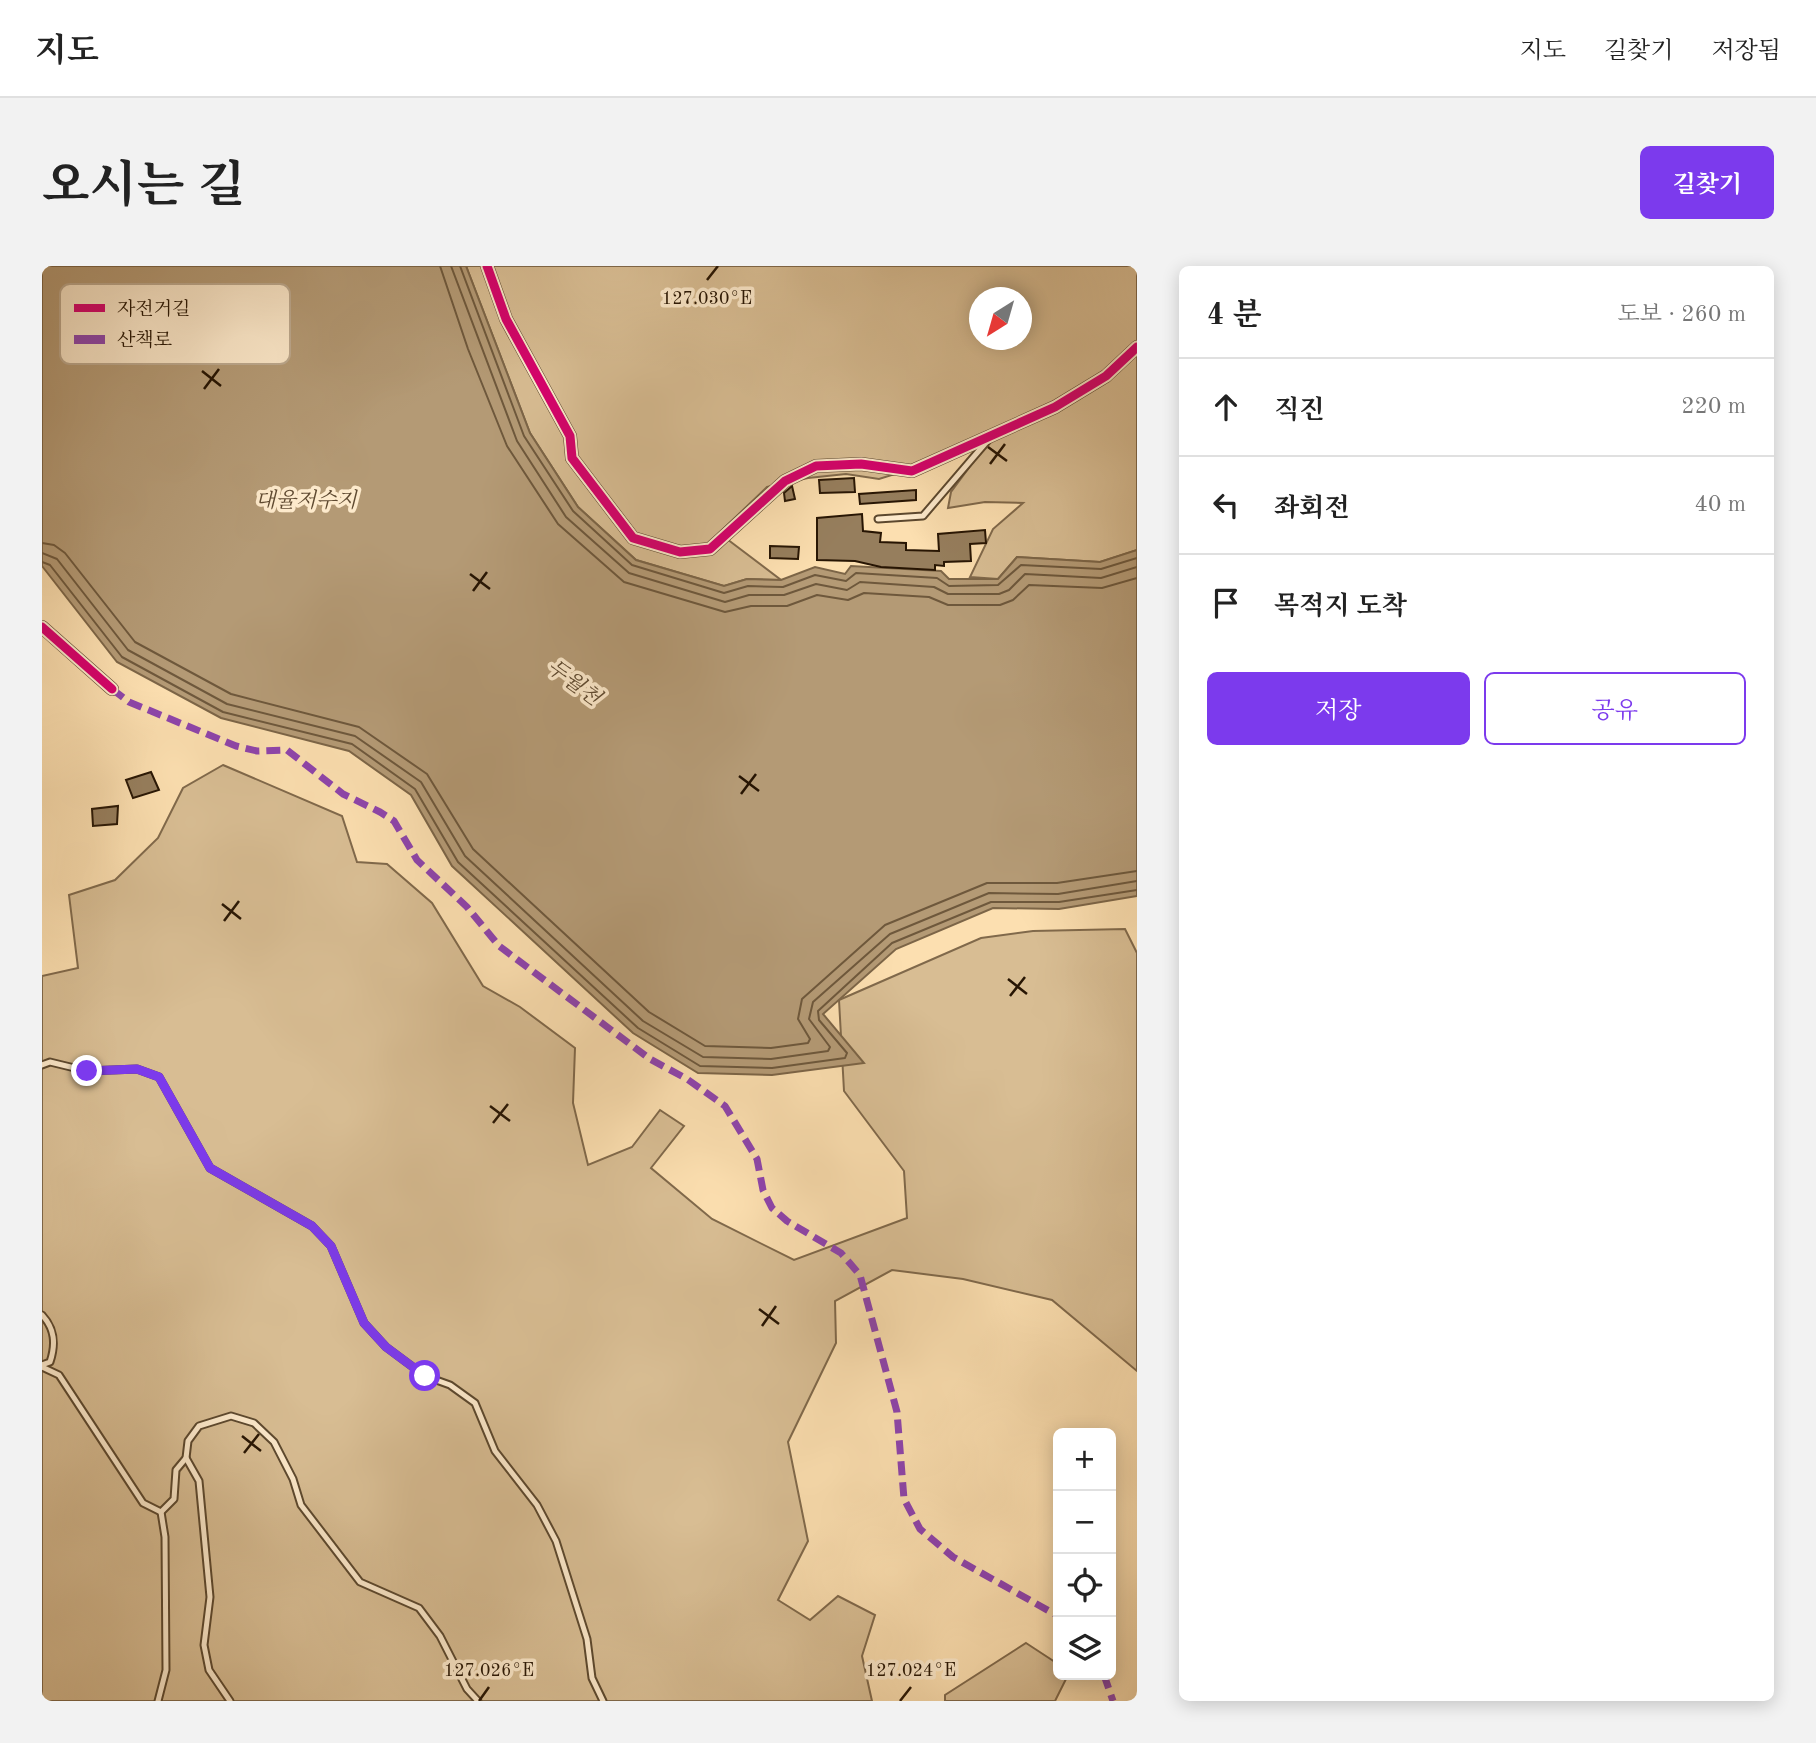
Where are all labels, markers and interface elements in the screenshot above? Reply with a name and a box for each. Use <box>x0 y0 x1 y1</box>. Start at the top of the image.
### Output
text: 지도 <box>35 36 99 69</box>
text: 지도 <box>1520 40 1566 64</box>
text: 길찾기 <box>1604 40 1673 64</box>
text: 저장됨 <box>1711 40 1781 64</box>
button: 길찾기 <box>1640 146 1774 219</box>
text: 오시는 길 <box>42 164 245 213</box>
legend <box>60 284 290 364</box>
north arrow <box>969 287 1032 350</box>
text: 127.030°E <box>662 290 752 308</box>
text: 자전거길 <box>117 299 190 320</box>
text: 4 분 <box>1207 301 1262 331</box>
text: 도보 · 260 m <box>1618 303 1746 326</box>
text: 산책로 <box>117 329 172 351</box>
icon: ahead <box>1207 388 1245 426</box>
text: 220 m <box>1681 395 1746 418</box>
text: 직진 <box>1274 398 1324 424</box>
icon: left <box>1207 486 1245 524</box>
water label: 대율저수지 <box>255 489 358 512</box>
text: 40 m <box>1695 493 1746 516</box>
text: 좌회전 <box>1274 496 1349 522</box>
icon: arrive <box>1207 584 1245 622</box>
text: 목적지 도착 <box>1274 594 1407 620</box>
water label: 두월천 <box>542 655 606 711</box>
button: 저장 <box>1207 672 1470 745</box>
button: 공유 <box>1484 672 1746 745</box>
route end <box>71 1055 102 1086</box>
route start <box>409 1360 440 1391</box>
map controls <box>1053 1428 1116 1680</box>
button: + <box>1053 1428 1116 1491</box>
button: − <box>1053 1491 1116 1554</box>
button: locate <box>1053 1554 1116 1617</box>
button: layers <box>1053 1617 1116 1680</box>
text: 127.026°E <box>444 1662 534 1680</box>
text: 127.024°E <box>866 1662 956 1680</box>

